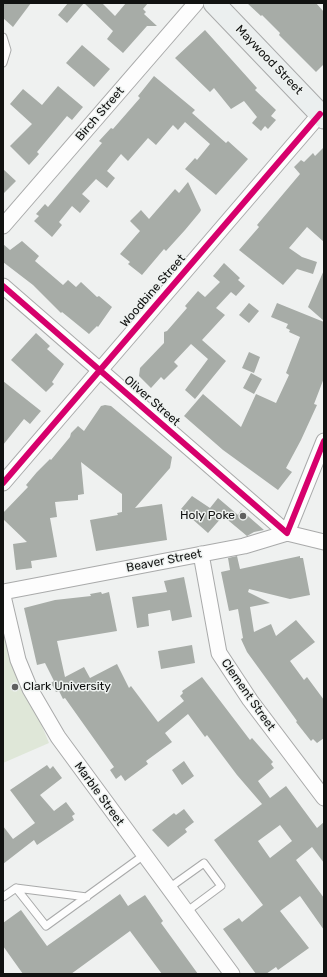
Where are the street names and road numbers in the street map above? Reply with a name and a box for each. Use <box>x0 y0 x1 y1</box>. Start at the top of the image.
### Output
street label: Maywood Street <box>232 22 306 98</box>
street label: Birch Street <box>73 84 127 144</box>
street label: Woodbine Street <box>117 252 189 330</box>
street label: Oliver Street <box>121 373 183 429</box>
street label: Beaver Street <box>125 547 203 575</box>
street label: Clement Street <box>218 656 278 734</box>
street label: Marble Street <box>71 759 127 829</box>

